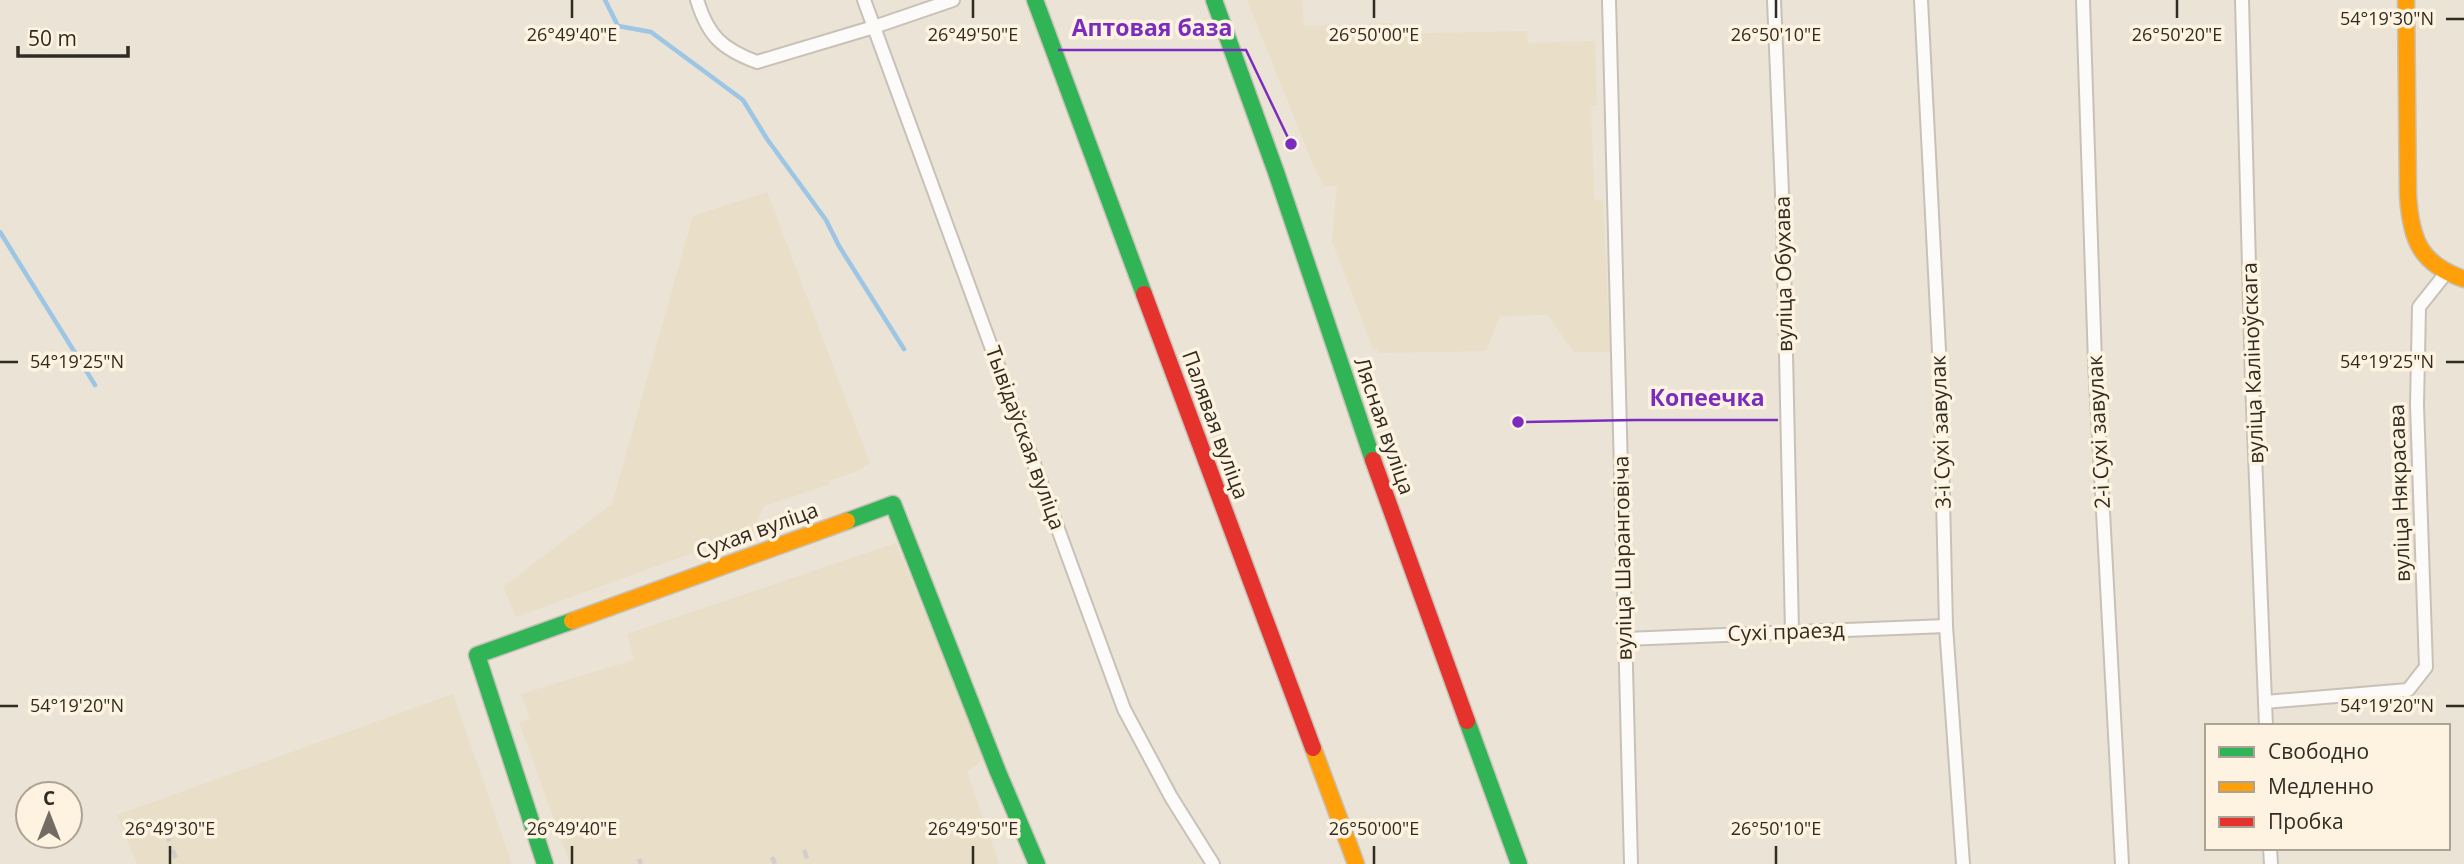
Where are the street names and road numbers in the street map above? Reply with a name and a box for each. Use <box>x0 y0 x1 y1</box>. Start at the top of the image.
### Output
street label: вуліца Обухава <box>1768 196 1798 352</box>
street label: вуліца Каліноўскага <box>2234 262 2270 464</box>
street label: Тывідаўская вуліца <box>980 342 1072 533</box>
street label: Палявая вуліца <box>1176 347 1256 503</box>
street label: Лясная вуліца <box>1348 353 1421 498</box>
street label: 3-і Сухі завулак <box>1923 354 1957 509</box>
street label: 2-і Сухі завулак <box>2080 354 2116 510</box>
street label: вуліца Някрасава <box>2382 404 2416 583</box>
street label: вуліца Шаранговіча <box>1606 455 1638 661</box>
street label: Сухая вуліца <box>692 495 822 565</box>
street label: Сухі праезд <box>1727 615 1845 647</box>

